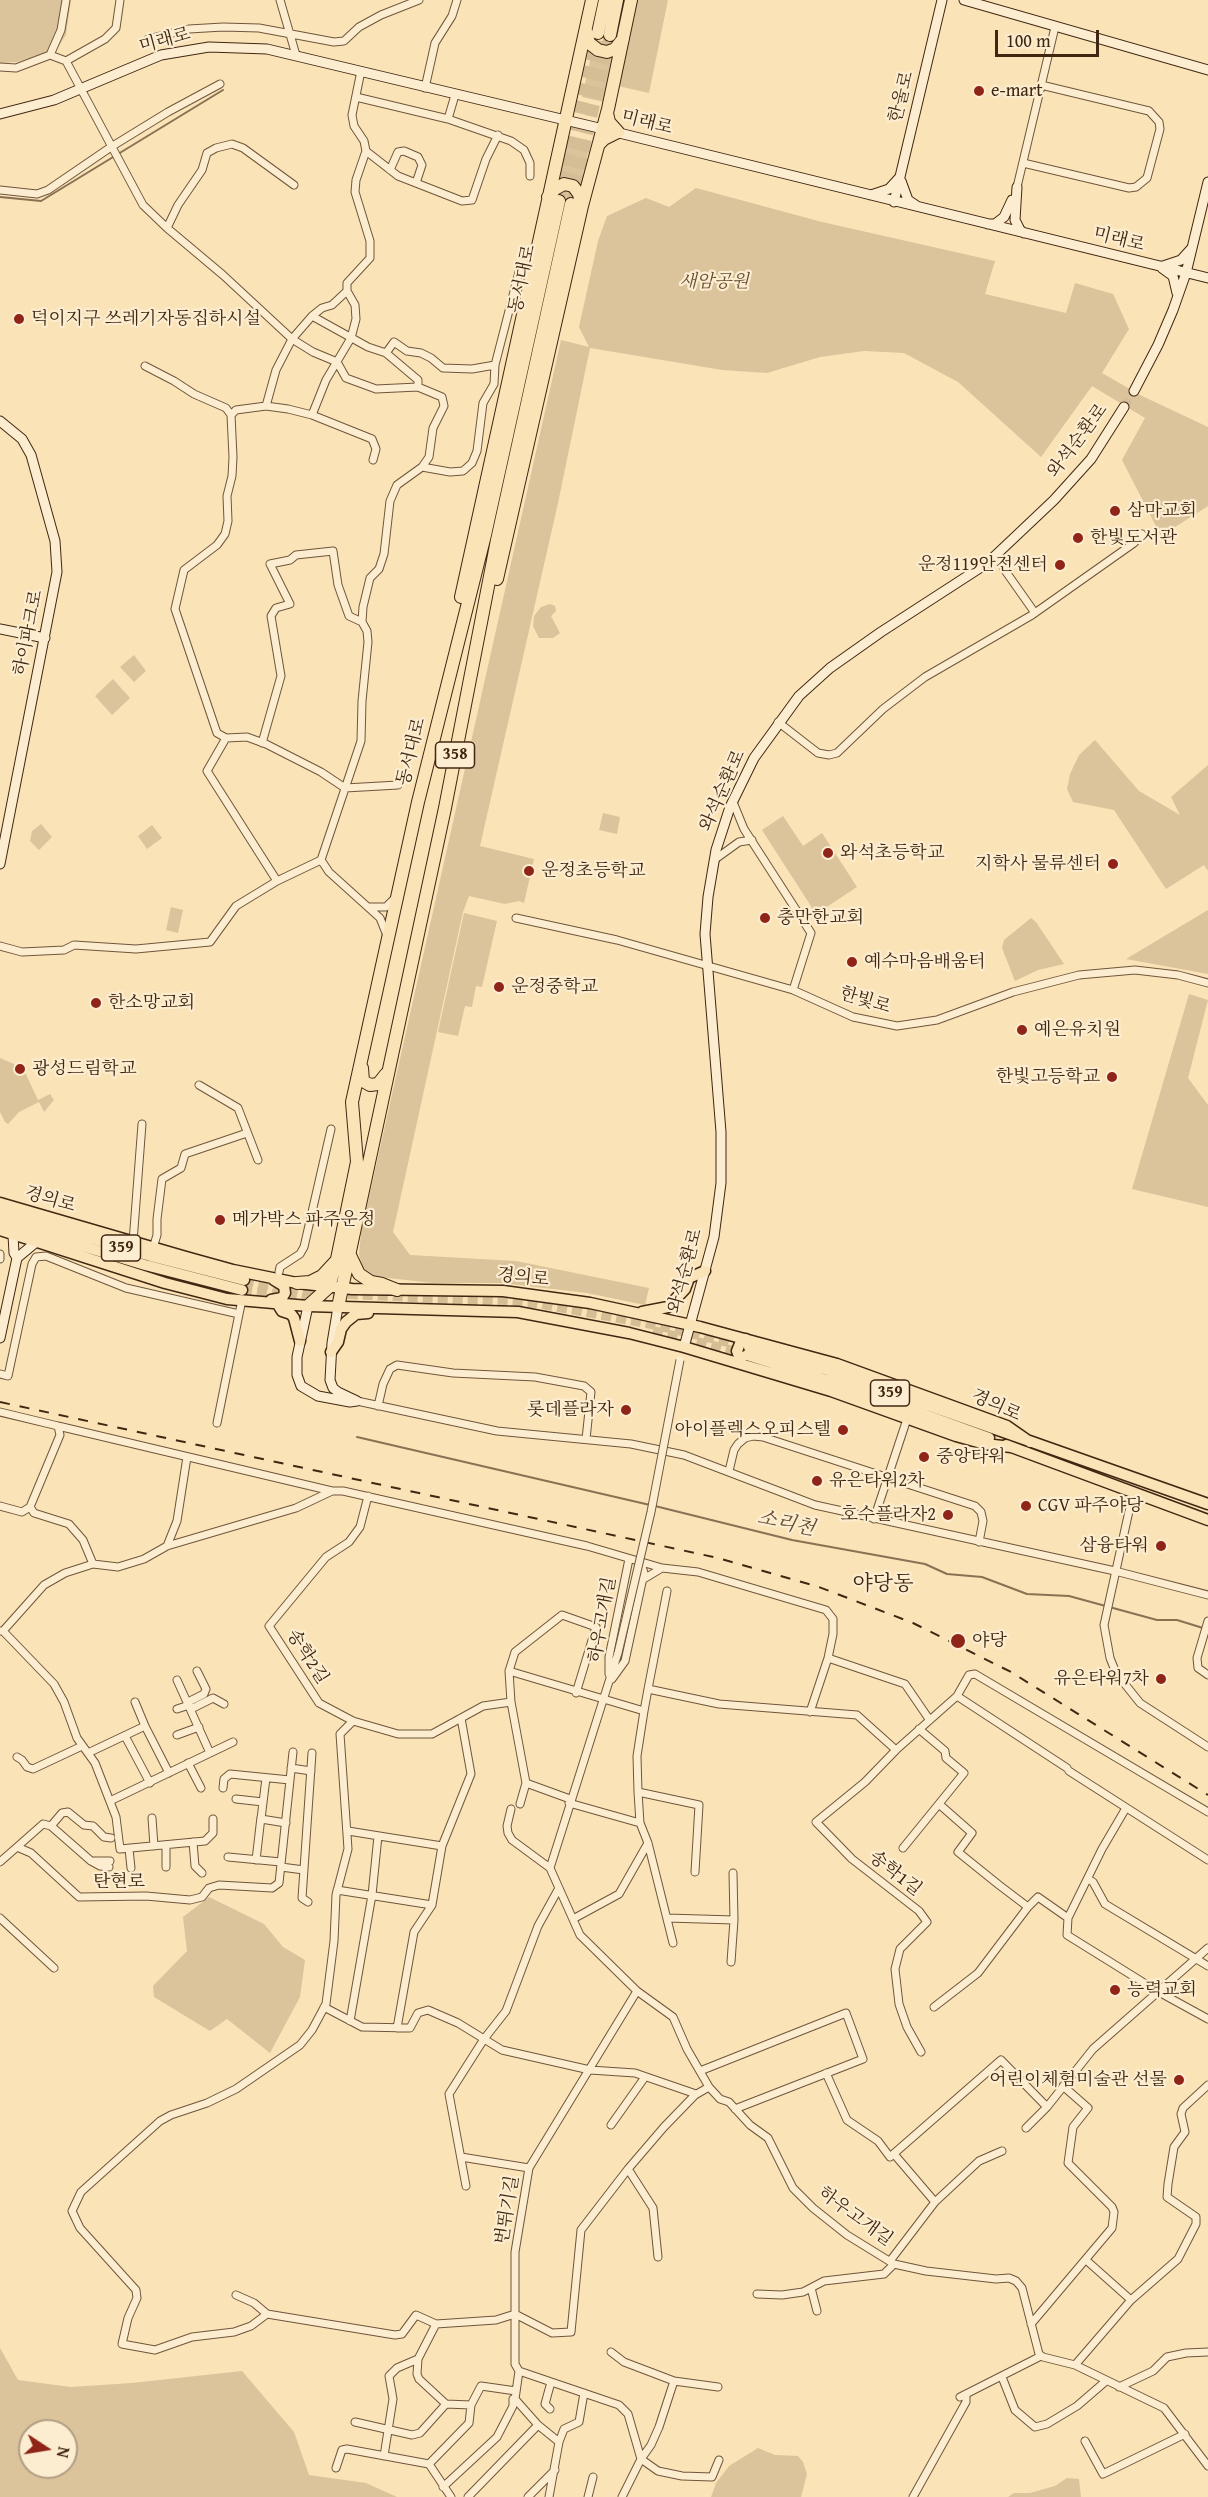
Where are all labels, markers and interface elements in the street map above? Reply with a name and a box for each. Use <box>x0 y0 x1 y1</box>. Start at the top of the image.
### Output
scale bar <box>998 18 1102 56</box>
street label: 미래로 <box>137 24 193 58</box>
text: 100 m <box>1006 27 1051 54</box>
street label: 한울로 <box>885 69 919 125</box>
place label: e-mart <box>991 80 1043 102</box>
marker: e-mart <box>972 84 986 98</box>
street label: 미래로 <box>619 106 675 140</box>
street label: 미래로 <box>1091 223 1147 257</box>
street label: 동서대로 <box>505 243 541 315</box>
park label: 새암공원 <box>679 271 749 293</box>
place label: 덕이지구 쓰레기자동집하시설 <box>31 308 261 330</box>
marker: 덕이지구 쓰레기자동집하시설 <box>12 312 26 326</box>
street label: 와석순환로 <box>1043 400 1113 482</box>
place label: 삼마교회 <box>1127 500 1197 522</box>
marker: 삼마교회 <box>1108 504 1122 518</box>
place label: 한빛도서관 <box>1090 527 1177 549</box>
marker: 한빛도서관 <box>1071 531 1085 545</box>
place label: 운정119안전센터 <box>918 554 1048 576</box>
marker: 운정119안전센터 <box>1053 558 1067 572</box>
street label: 하이파크로 <box>10 588 48 678</box>
street label: 동서대로 <box>393 716 431 788</box>
road number: 358 <box>436 742 474 768</box>
street label: 와석순환로 <box>695 747 751 835</box>
place label: 와석초등학교 <box>840 842 944 864</box>
marker: 와석초등학교 <box>821 846 835 860</box>
place label: 지학사 물류센터 <box>975 853 1101 875</box>
marker: 지학사 물류센터 <box>1106 857 1120 871</box>
place label: 운정초등학교 <box>541 860 645 882</box>
marker: 운정초등학교 <box>522 864 536 878</box>
place label: 충만한교회 <box>777 907 864 929</box>
marker: 충만한교회 <box>758 911 772 925</box>
place label: 예수마음배움터 <box>864 951 986 973</box>
marker: 예수마음배움터 <box>845 955 859 969</box>
place label: 운정중학교 <box>511 976 598 998</box>
marker: 운정중학교 <box>492 980 506 994</box>
street label: 한빛로 <box>837 983 893 1019</box>
place label: 한소망교회 <box>108 992 195 1014</box>
marker: 한소망교회 <box>89 996 103 1010</box>
place label: 예은유치원 <box>1034 1019 1121 1041</box>
marker: 예은유치원 <box>1015 1023 1029 1037</box>
place label: 광성드림학교 <box>32 1058 136 1080</box>
marker: 광성드림학교 <box>13 1062 27 1076</box>
place label: 한빛고등학교 <box>996 1066 1100 1088</box>
marker: 한빛고등학교 <box>1105 1070 1119 1084</box>
street label: 경의로 <box>22 1182 78 1218</box>
place label: 메가박스 파주운정 <box>232 1209 375 1231</box>
marker: 메가박스 파주운정 <box>213 1213 227 1227</box>
street label: 와석순환로 <box>664 1226 708 1316</box>
road number: 359 <box>102 1235 140 1261</box>
street label: 경의로 <box>496 1265 550 1291</box>
road number: 359 <box>870 1380 910 1406</box>
street label: 경의로 <box>968 1386 1024 1426</box>
place label: 롯데플라자 <box>527 1399 614 1421</box>
marker: 롯데플라자 <box>619 1403 633 1417</box>
place label: 아이플렉스오피스텔 <box>675 1419 831 1441</box>
marker: 아이플렉스오피스텔 <box>836 1423 850 1437</box>
place label: 중앙타워 <box>936 1446 1006 1468</box>
marker: 중앙타워 <box>917 1450 931 1464</box>
place label: 유은타워2차 <box>829 1470 925 1492</box>
marker: 유은타워2차 <box>810 1474 824 1488</box>
place label: CGV 파주야당 <box>1038 1495 1144 1517</box>
marker: CGV 파주야당 <box>1019 1499 1033 1513</box>
place label: 호수플라자2 <box>840 1504 936 1526</box>
water label: 소리천 <box>755 1506 817 1542</box>
marker: 호수플라자2 <box>941 1508 955 1522</box>
place label: 삼융타워 <box>1079 1535 1149 1557</box>
marker: 삼융타워 <box>1154 1539 1168 1553</box>
district label: 야당동 <box>853 1572 913 1598</box>
street label: 하우고개길 <box>585 1575 621 1665</box>
street label: 송학2길 <box>281 1626 333 1688</box>
place label: 야당 <box>972 1630 1007 1652</box>
marker: 야당 <box>949 1632 967 1650</box>
place label: 유은타워7차 <box>1053 1668 1149 1690</box>
marker: 유은타워7차 <box>1154 1672 1168 1686</box>
street label: 송학1길 <box>864 1847 926 1901</box>
street label: 탄현로 <box>93 1871 145 1893</box>
place label: 능력교회 <box>1127 1979 1197 2001</box>
marker: 능력교회 <box>1108 1983 1122 1997</box>
place label: 어린이체험미술관 선물 <box>989 2069 1167 2091</box>
marker: 어린이체험미술관 선물 <box>1172 2073 1186 2087</box>
street label: 번뛰기길 <box>492 2174 524 2246</box>
street label: 하우고개길 <box>813 2183 897 2251</box>
north arrow <box>18 2419 78 2479</box>
text: N <box>51 2445 77 2460</box>

